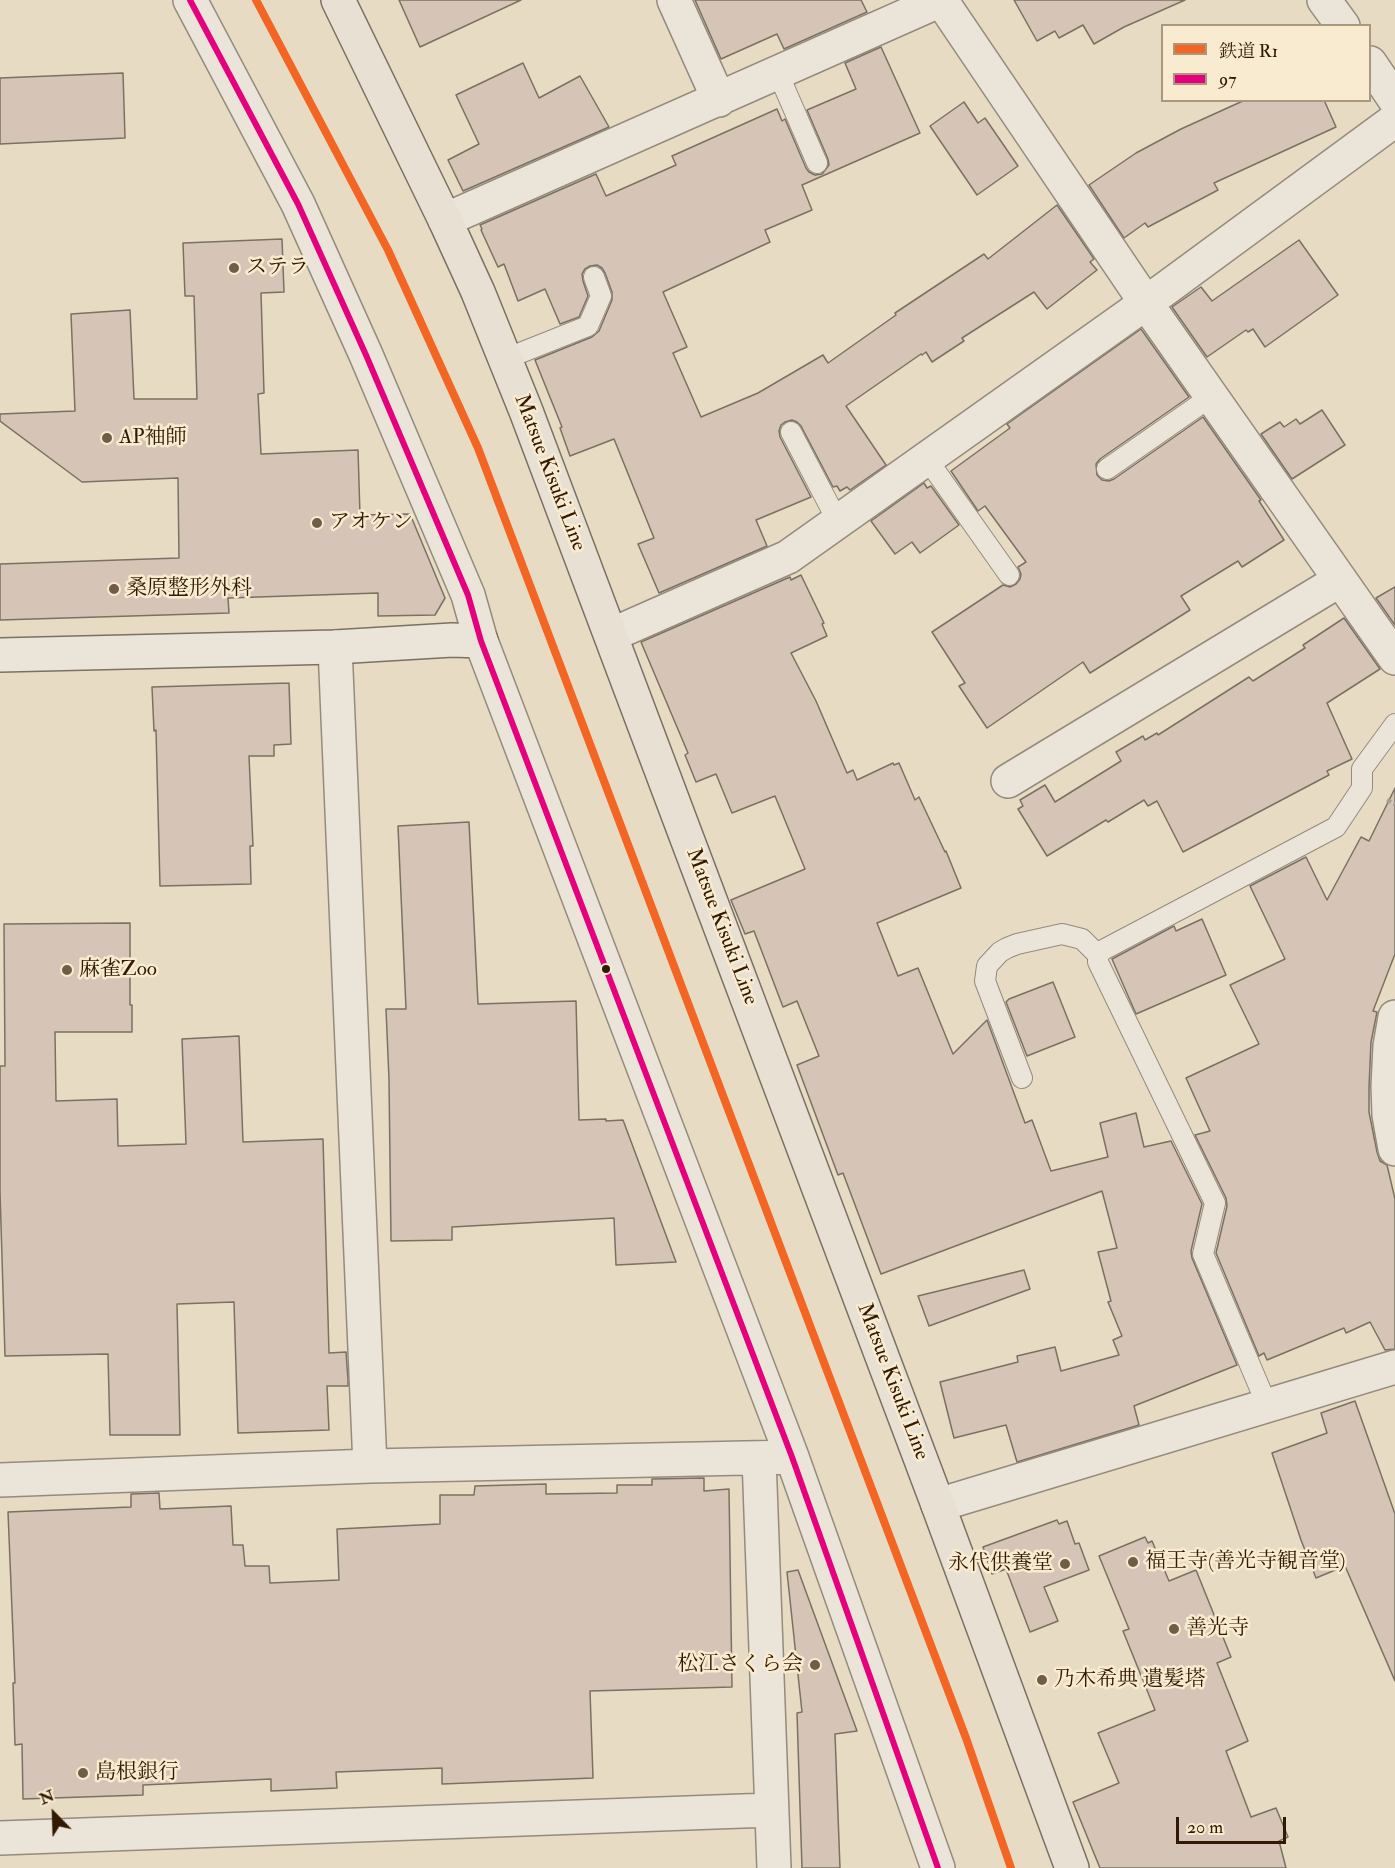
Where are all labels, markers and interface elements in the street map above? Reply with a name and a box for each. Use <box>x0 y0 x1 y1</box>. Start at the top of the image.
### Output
legend <box>1161 24 1371 102</box>
text: 鉄道 R1 <box>1219 40 1278 63</box>
text: 97 <box>1219 68 1236 91</box>
place label: ステラ <box>246 255 309 281</box>
marker: ステラ <box>227 261 241 275</box>
street label: Matsue Kisuki Line <box>508 391 590 555</box>
place label: AP袖師 <box>119 425 187 451</box>
marker: AP袖師 <box>100 431 114 445</box>
place label: アオケン <box>329 510 413 536</box>
marker: アオケン <box>310 516 324 530</box>
place label: 桑原整形外科 <box>126 576 252 602</box>
marker: 桑原整形外科 <box>107 582 121 596</box>
street label: Matsue Kisuki Line <box>680 845 762 1009</box>
place label: 麻雀Zoo <box>79 957 157 983</box>
marker: 麻雀Zoo <box>60 963 74 977</box>
unlabelled marker <box>600 963 612 975</box>
street label: Matsue Kisuki Line <box>851 1300 933 1464</box>
place label: 福王寺(善光寺観音堂) <box>1145 1549 1345 1575</box>
place label: 永代供養堂 <box>948 1551 1053 1577</box>
marker: 福王寺(善光寺観音堂) <box>1126 1555 1140 1569</box>
marker: 永代供養堂 <box>1058 1557 1072 1571</box>
place label: 善光寺 <box>1186 1616 1249 1642</box>
marker: 善光寺 <box>1167 1622 1181 1636</box>
place label: 松江さくら会 <box>677 1652 803 1678</box>
marker: 松江さくら会 <box>808 1658 822 1672</box>
place label: 乃木希典 遺髪塔 <box>1054 1667 1205 1693</box>
marker: 乃木希典 遺髪塔 <box>1035 1673 1049 1687</box>
place label: 島根銀行 <box>95 1760 179 1786</box>
marker: 島根銀行 <box>76 1766 90 1780</box>
north arrow <box>24 1784 84 1844</box>
text: N <box>36 1785 57 1809</box>
scale bar <box>1179 1805 1288 1843</box>
text: 20 m <box>1187 1816 1223 1839</box>

